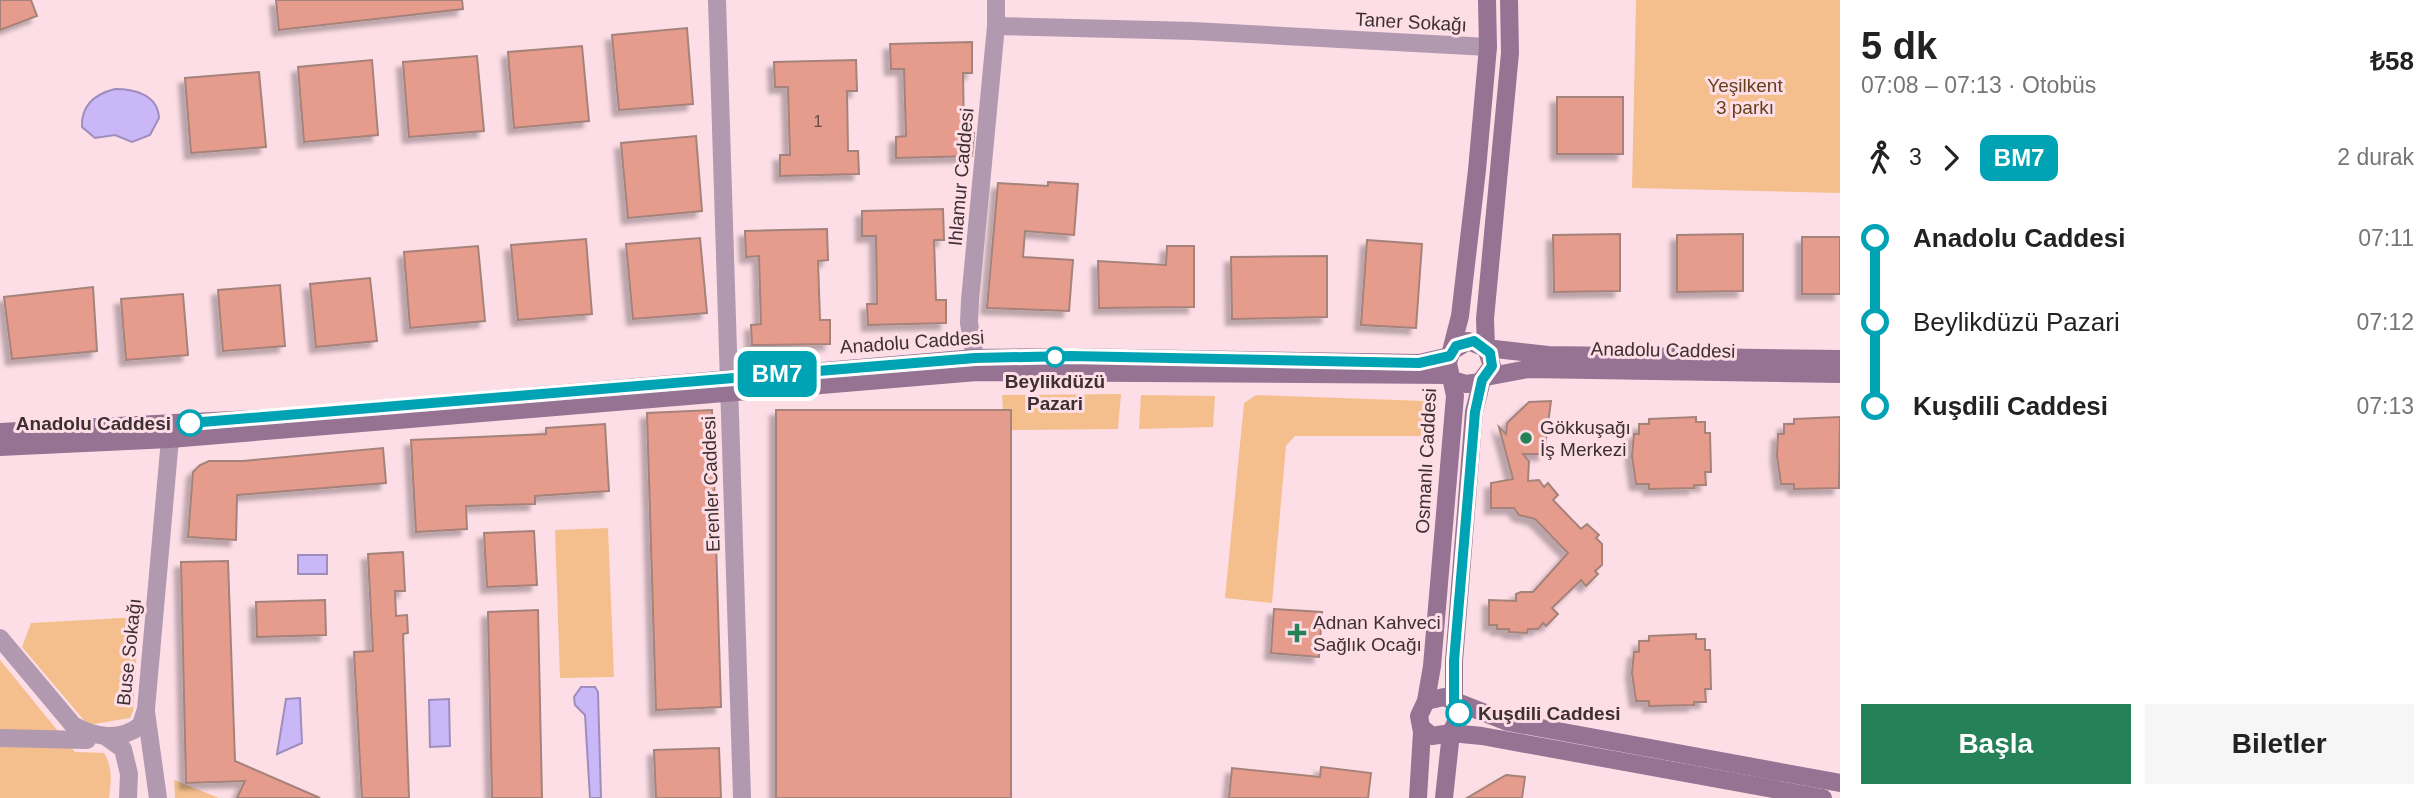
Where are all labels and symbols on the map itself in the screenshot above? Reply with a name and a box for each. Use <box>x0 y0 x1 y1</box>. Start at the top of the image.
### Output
street label: Taner Sokağı <box>1355 9 1467 35</box>
park label: Yeşilkent 3 parkı <box>1707 75 1783 118</box>
street label: Ihlamur Caddesi <box>945 107 977 247</box>
house number: 1 <box>814 113 823 130</box>
street label: Anadolu Caddesi <box>839 326 985 358</box>
street label: Anadolu Caddesi <box>1590 338 1736 362</box>
marker: Beylikdüzü Pazari <box>1045 347 1065 367</box>
line badge: BM7 <box>737 351 817 397</box>
place label: Beylikdüzü Pazari <box>1005 371 1105 414</box>
street label: Osmanlı Caddesi <box>1412 388 1440 534</box>
marker: Anadolu Caddesi <box>177 410 203 436</box>
place label: Anadolu Caddesi <box>16 413 171 434</box>
street label: Erenler Caddesi <box>698 416 724 552</box>
place label: Gökkuşağı İş Merkezi <box>1540 417 1631 460</box>
marker: Gökkuşağı İş Merkezi <box>1518 430 1534 446</box>
street label: Buse Sokağı <box>113 597 145 707</box>
place label: Adnan Kahveci Sağlık Ocağı <box>1313 612 1441 655</box>
marker: Adnan Kahveci Sağlık Ocağı <box>1287 623 1307 643</box>
marker: Kuşdili Caddesi <box>1446 700 1472 726</box>
place label: Kuşdili Caddesi <box>1478 703 1621 724</box>

